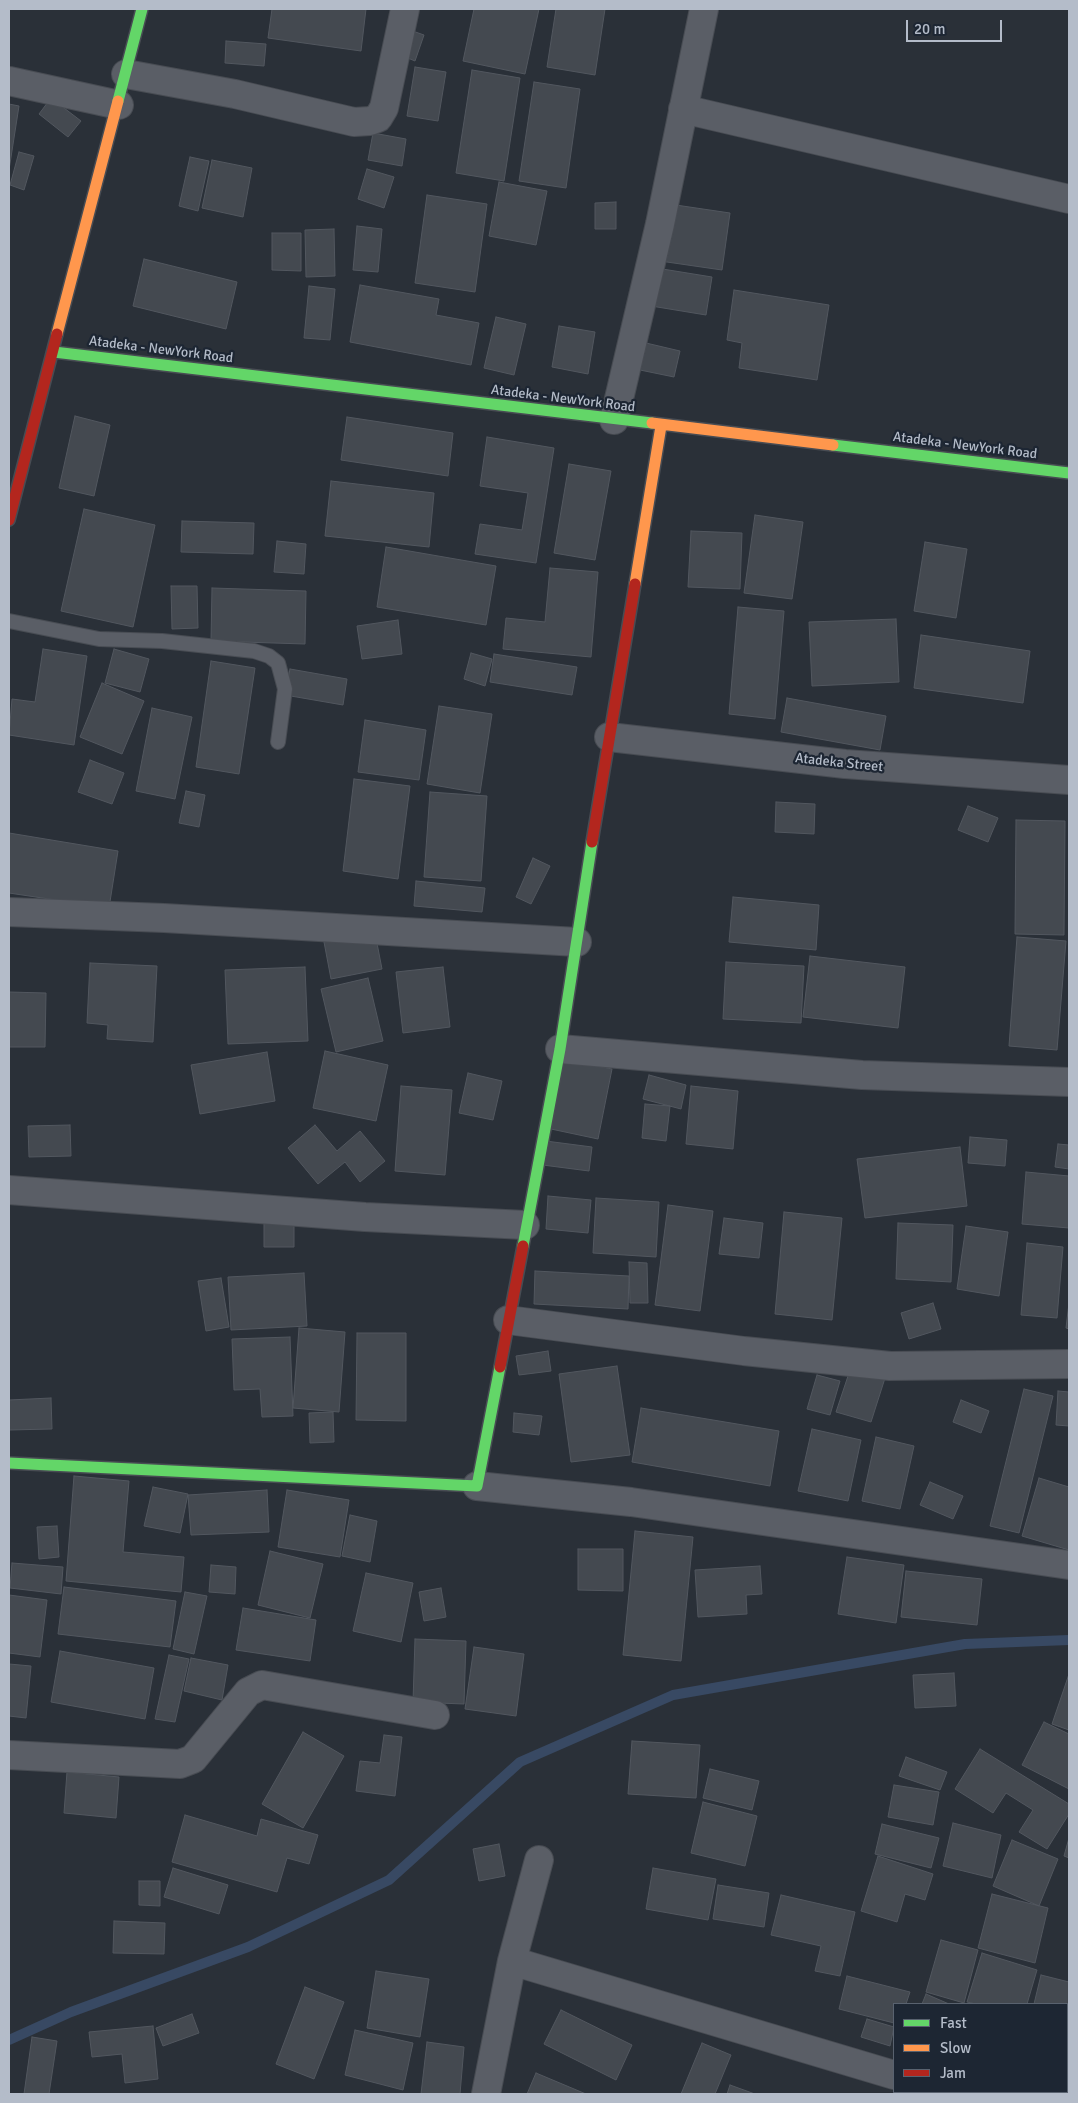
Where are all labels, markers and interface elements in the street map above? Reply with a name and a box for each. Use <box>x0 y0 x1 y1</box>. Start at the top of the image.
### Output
scale bar <box>908 10 1004 42</box>
text: 20 m <box>914 20 945 38</box>
street label: Atadeka - NewYork Road <box>88 333 234 367</box>
street label: Atadeka - NewYork Road <box>490 382 636 416</box>
street label: Atadeka - NewYork Road <box>892 429 1038 463</box>
street label: Atadeka Street <box>794 750 884 776</box>
legend <box>893 2003 1068 2093</box>
text: Fast <box>940 2014 967 2032</box>
text: Slow <box>940 2039 971 2057</box>
text: Jam <box>940 2064 966 2082</box>

